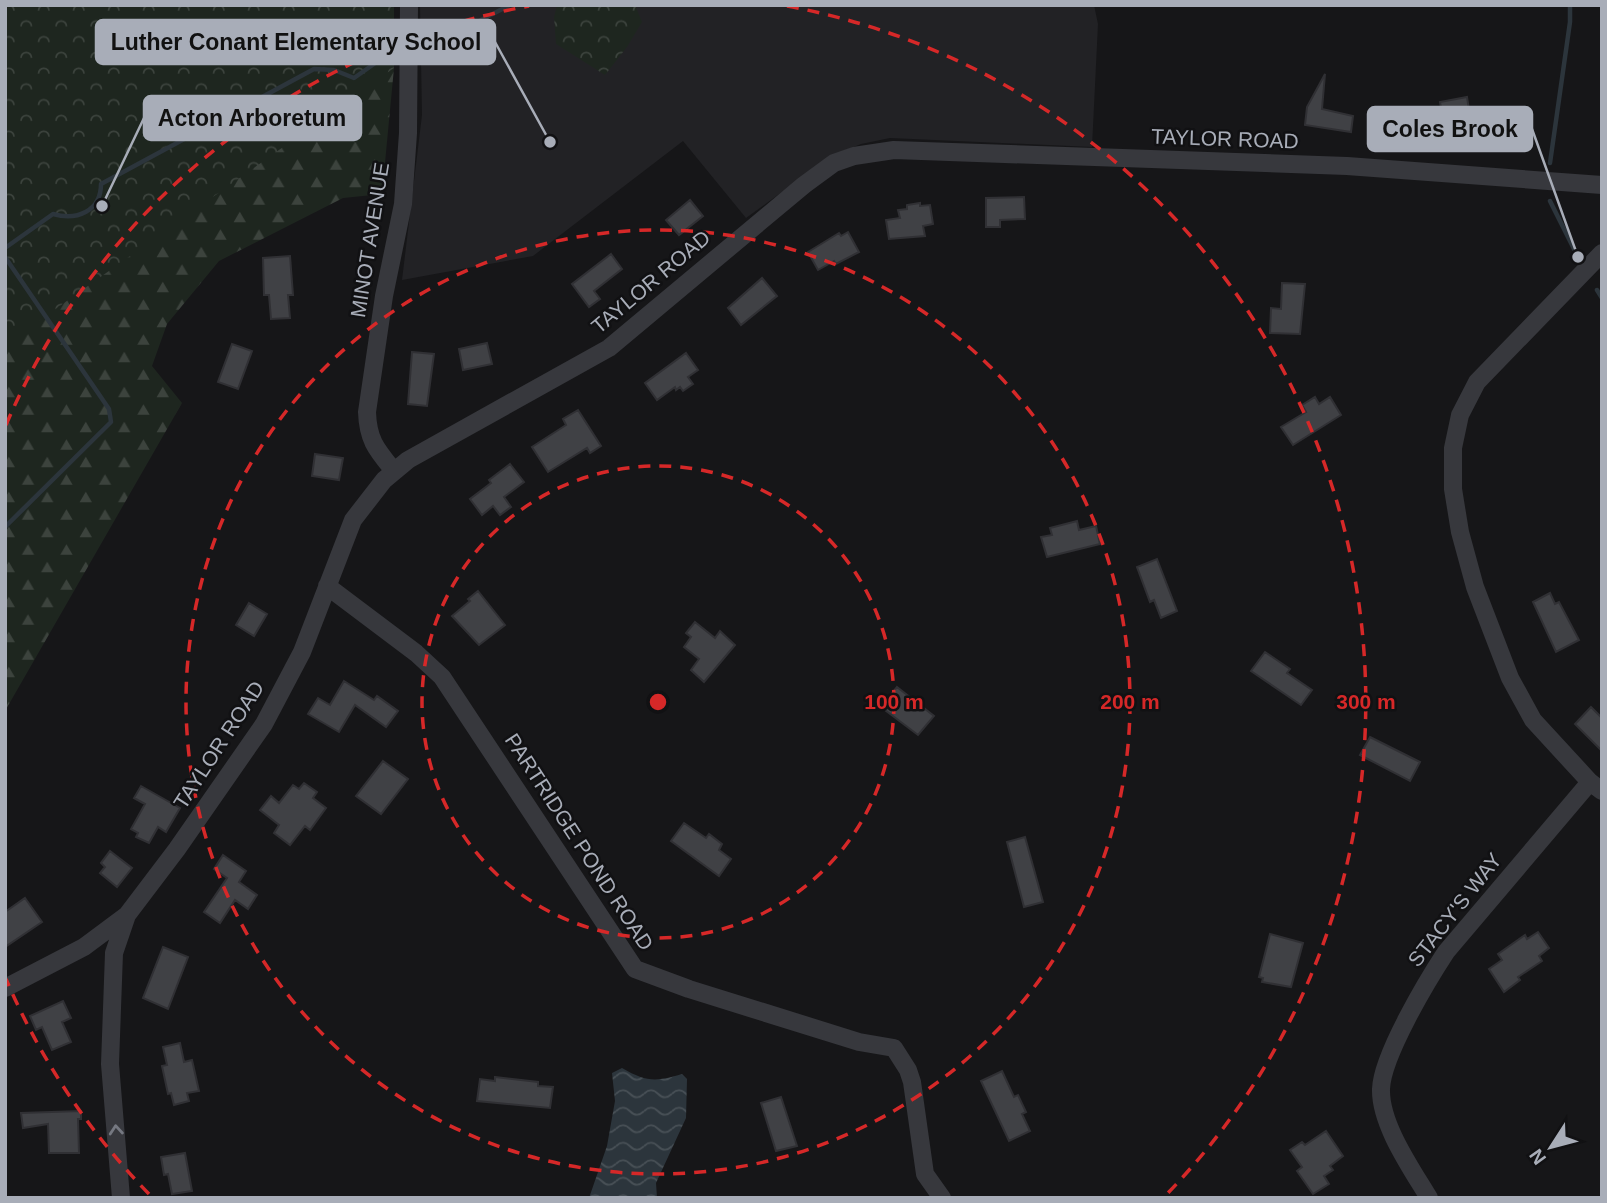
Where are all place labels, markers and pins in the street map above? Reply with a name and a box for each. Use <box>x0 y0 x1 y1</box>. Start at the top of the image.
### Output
callout: Luther Conant Elementary School <box>96 20 495 64</box>
callout: Acton Arboretum <box>144 96 361 140</box>
callout: Coles Brook <box>1368 107 1532 151</box>
centre of rings <box>646 690 670 714</box>

